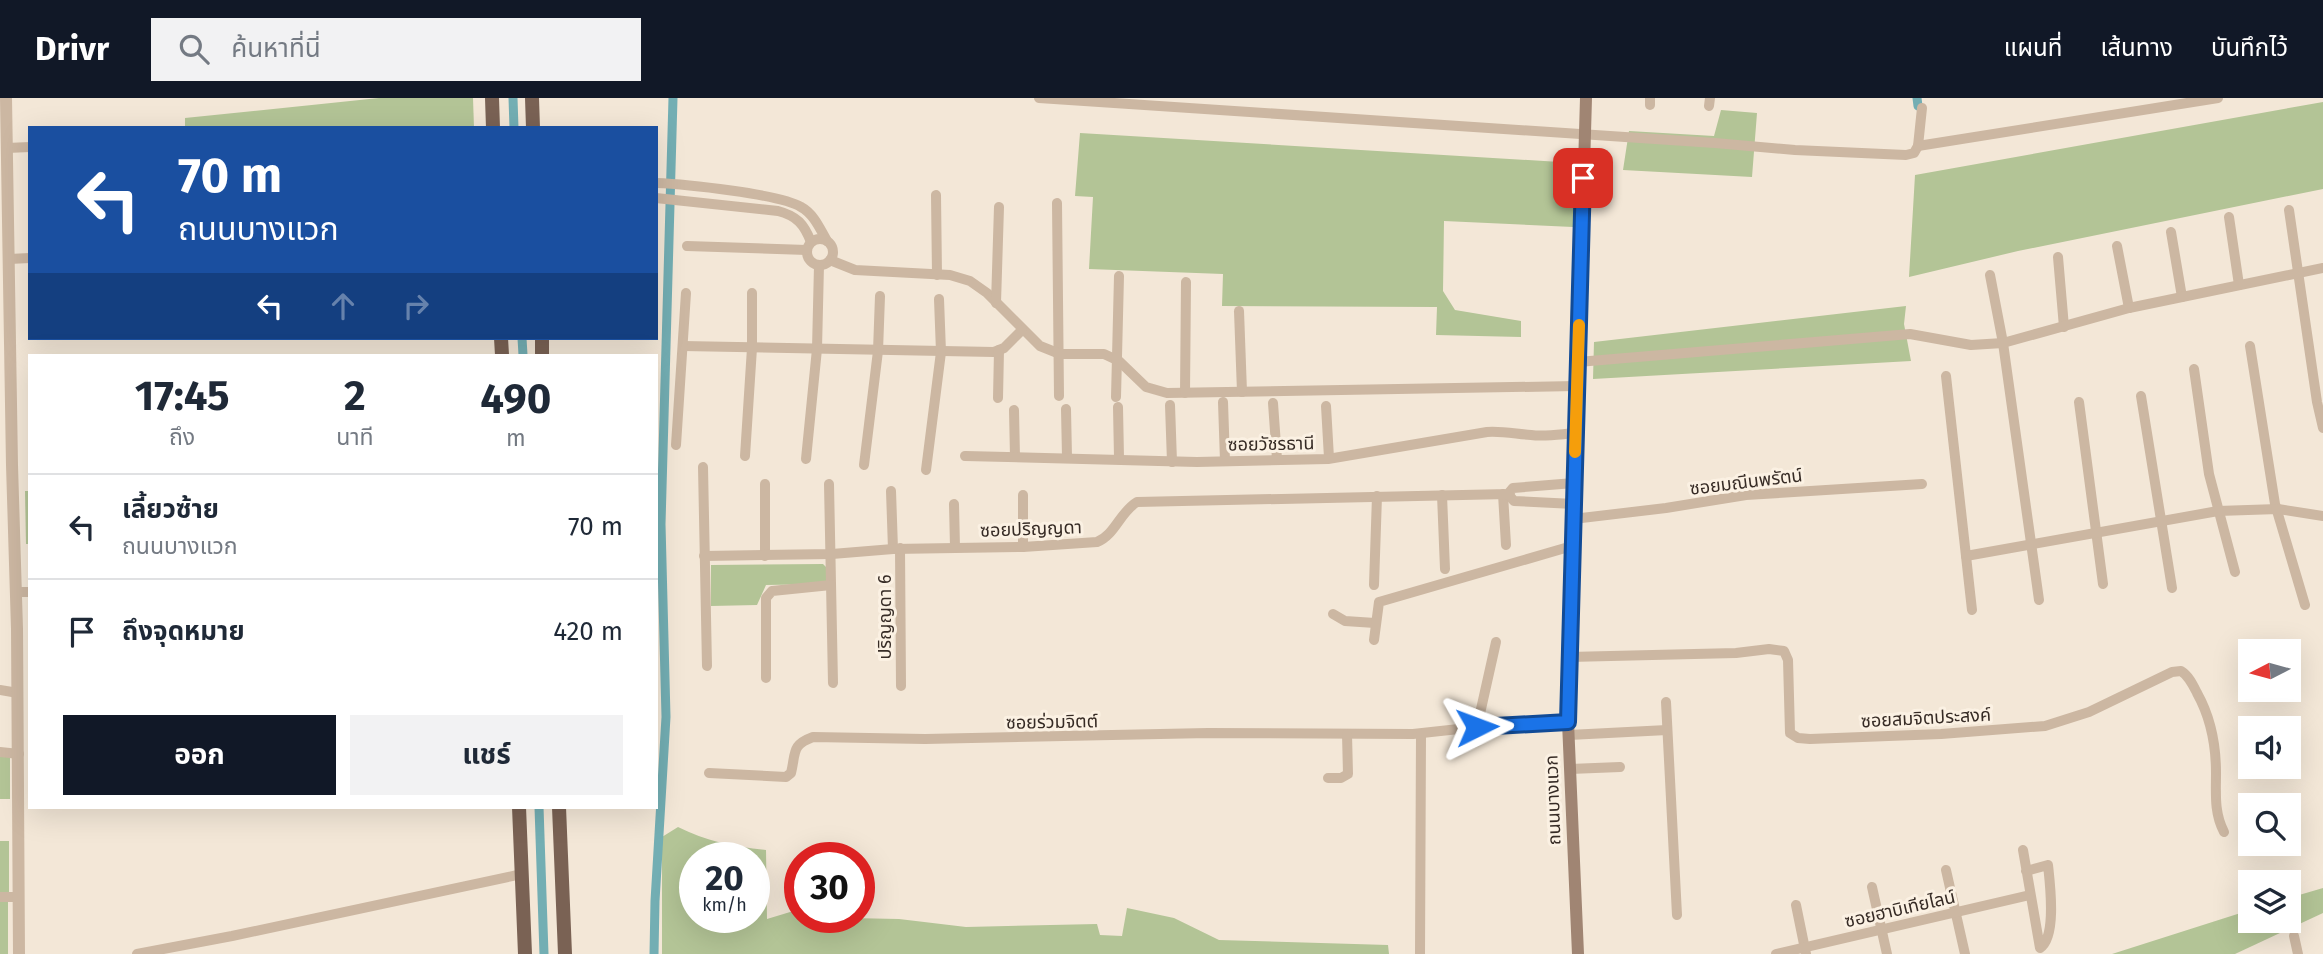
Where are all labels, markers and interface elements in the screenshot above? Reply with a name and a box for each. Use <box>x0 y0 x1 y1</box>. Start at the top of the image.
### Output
search box <box>151 18 641 81</box>
text: Drivr <box>35 29 109 69</box>
icon: search <box>175 30 213 68</box>
text: ค้นหาที่นี่ <box>231 33 321 64</box>
text: แผนที่ <box>2004 34 2062 62</box>
text: เส้นทาง <box>2100 34 2173 62</box>
text: บันทึกไว้ <box>2211 34 2288 62</box>
text: 70 m <box>178 146 282 205</box>
pin <box>1553 148 1613 208</box>
icon: left <box>63 154 154 245</box>
icon: arrive <box>1564 159 1602 197</box>
text: ถนนบางแวก <box>178 210 339 248</box>
icon: left <box>251 287 289 325</box>
icon: ahead <box>324 287 362 325</box>
icon: right <box>397 287 435 325</box>
text: 17:45 <box>135 371 230 421</box>
text: 2 <box>344 371 366 421</box>
text: 490 <box>480 374 551 424</box>
text: ถึง <box>169 423 195 451</box>
text: นาที <box>336 423 374 451</box>
text: m <box>506 424 526 452</box>
street label: ซอยวัชรธานี <box>1227 432 1315 456</box>
street label: ซอยมณีนพรัตน์ <box>1688 464 1804 500</box>
text: เลี้ยวซ้าย <box>122 494 219 525</box>
icon: left <box>63 508 101 546</box>
text: 70 m <box>568 511 623 542</box>
street label: ซอยปริญญดา <box>980 516 1082 542</box>
text: ถนนบางแวก <box>122 532 238 560</box>
street label: ปริญญดา 6 <box>874 574 896 660</box>
icon: arrive <box>63 613 101 651</box>
text: ถึงจุดหมาย <box>122 616 245 647</box>
text: 420 m <box>553 616 623 647</box>
north arrow <box>2238 639 2301 702</box>
map controls <box>2238 639 2301 933</box>
position arrow <box>1440 690 1514 764</box>
street label: ซอยสมจิตประสงค์ <box>1860 704 1992 732</box>
street label: ซอยร่วมจิตต์ <box>1006 710 1098 734</box>
button: ออก <box>63 715 336 795</box>
button: แชร์ <box>350 715 623 795</box>
button: sound <box>2238 716 2301 779</box>
street label: ถนนบางแวก <box>1540 754 1566 846</box>
button: search <box>2238 793 2301 856</box>
speed limit sign: 30 <box>784 842 875 933</box>
text: 20 <box>705 857 744 899</box>
button: layers <box>2238 870 2301 933</box>
street label: ซอยฮาบิเทียไลน์ <box>1843 886 1957 932</box>
text: km/h <box>702 894 747 916</box>

